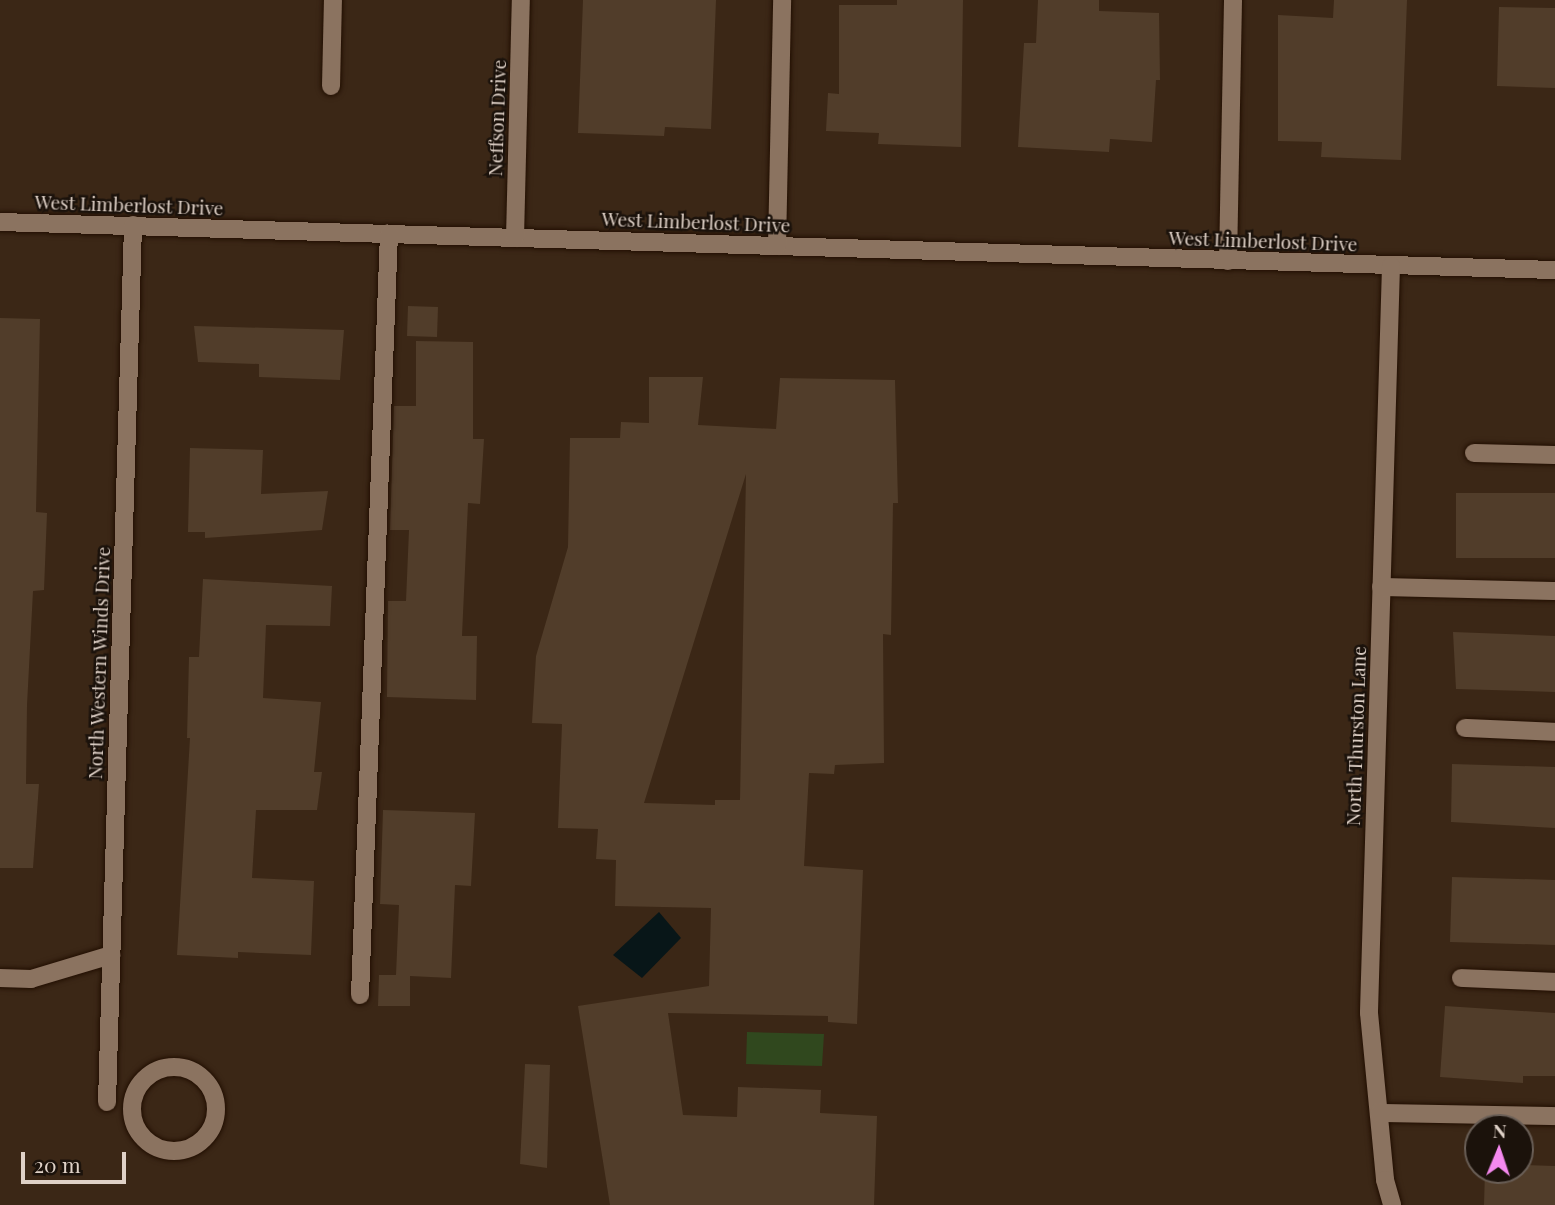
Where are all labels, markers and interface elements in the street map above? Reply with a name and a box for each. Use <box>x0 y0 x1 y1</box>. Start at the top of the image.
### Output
street label: Neffson Drive <box>484 59 510 177</box>
street label: West Limberlost Drive <box>34 190 224 220</box>
street label: West Limberlost Drive <box>601 207 791 237</box>
street label: West Limberlost Drive <box>1168 226 1358 256</box>
street label: North Western Winds Drive <box>84 546 114 780</box>
street label: North Thurston Lane <box>1341 646 1371 826</box>
north arrow <box>1464 1114 1534 1184</box>
text: N <box>1492 1117 1507 1143</box>
scale bar <box>24 1138 130 1182</box>
text: 20 m <box>34 1150 81 1178</box>

